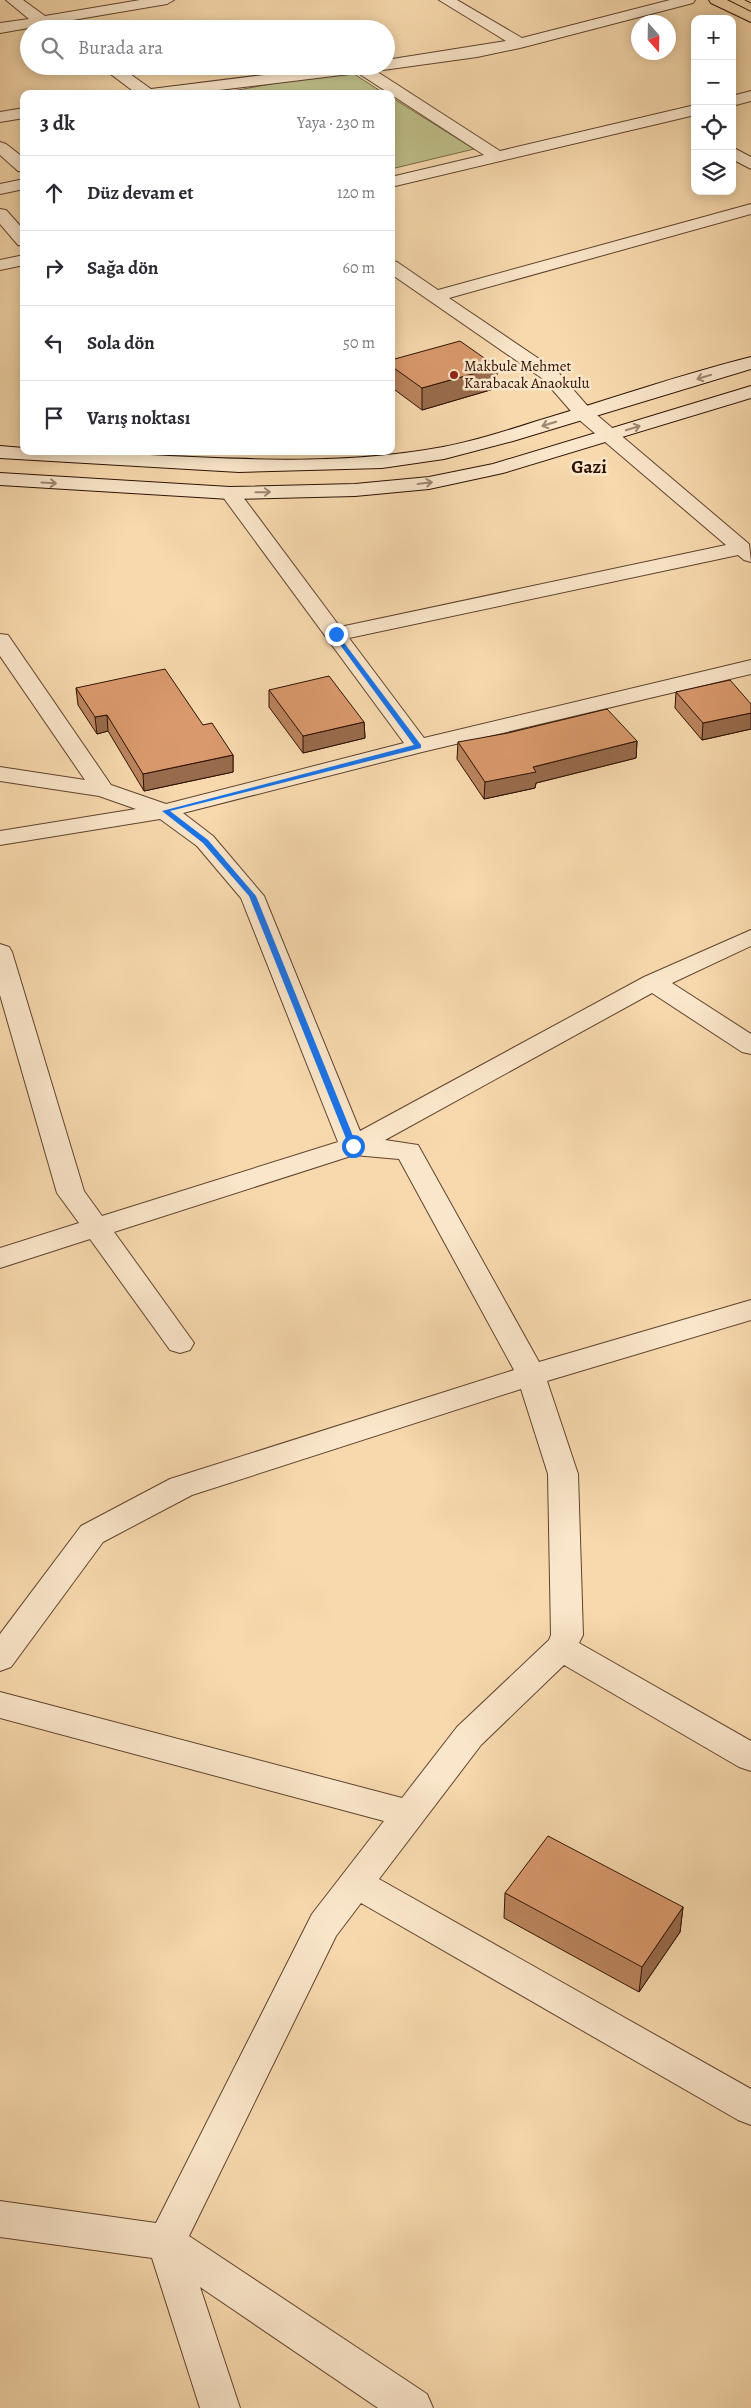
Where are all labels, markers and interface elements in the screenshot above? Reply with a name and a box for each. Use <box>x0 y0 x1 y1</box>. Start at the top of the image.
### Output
north arrow <box>631 15 676 60</box>
map controls <box>691 15 736 195</box>
button: + <box>691 15 736 60</box>
search box <box>20 20 395 75</box>
icon: search <box>38 34 66 62</box>
text: Burada ara <box>78 35 163 61</box>
button: − <box>691 60 736 105</box>
button: locate <box>691 105 736 150</box>
text: 3 dk <box>40 109 75 137</box>
text: Yaya · 230 m <box>297 112 375 134</box>
button: layers <box>691 150 736 195</box>
icon: ahead <box>40 179 68 207</box>
text: Düz devam et <box>87 180 194 206</box>
text: 120 m <box>337 182 375 204</box>
icon: right <box>40 254 68 282</box>
text: Sağa dön <box>87 255 159 281</box>
text: 60 m <box>343 257 375 279</box>
icon: left <box>40 329 68 357</box>
text: Sola dön <box>87 330 155 356</box>
text: 50 m <box>343 332 375 354</box>
place label: Makbule Mehmet Karabacak Anaokulu <box>464 356 590 393</box>
marker: Makbule Mehmet Karabacak Anaokulu <box>448 369 460 381</box>
one-way arrow <box>697 372 713 382</box>
icon: arrive <box>40 404 68 432</box>
text: Varış noktası <box>87 405 190 431</box>
one-way arrow <box>541 420 557 430</box>
one-way arrow <box>625 423 641 433</box>
district label: Gazi <box>571 454 607 480</box>
one-way arrow <box>40 478 56 487</box>
one-way arrow <box>417 478 433 488</box>
one-way arrow <box>255 487 271 497</box>
route end <box>325 623 348 646</box>
route start <box>342 1135 365 1158</box>

